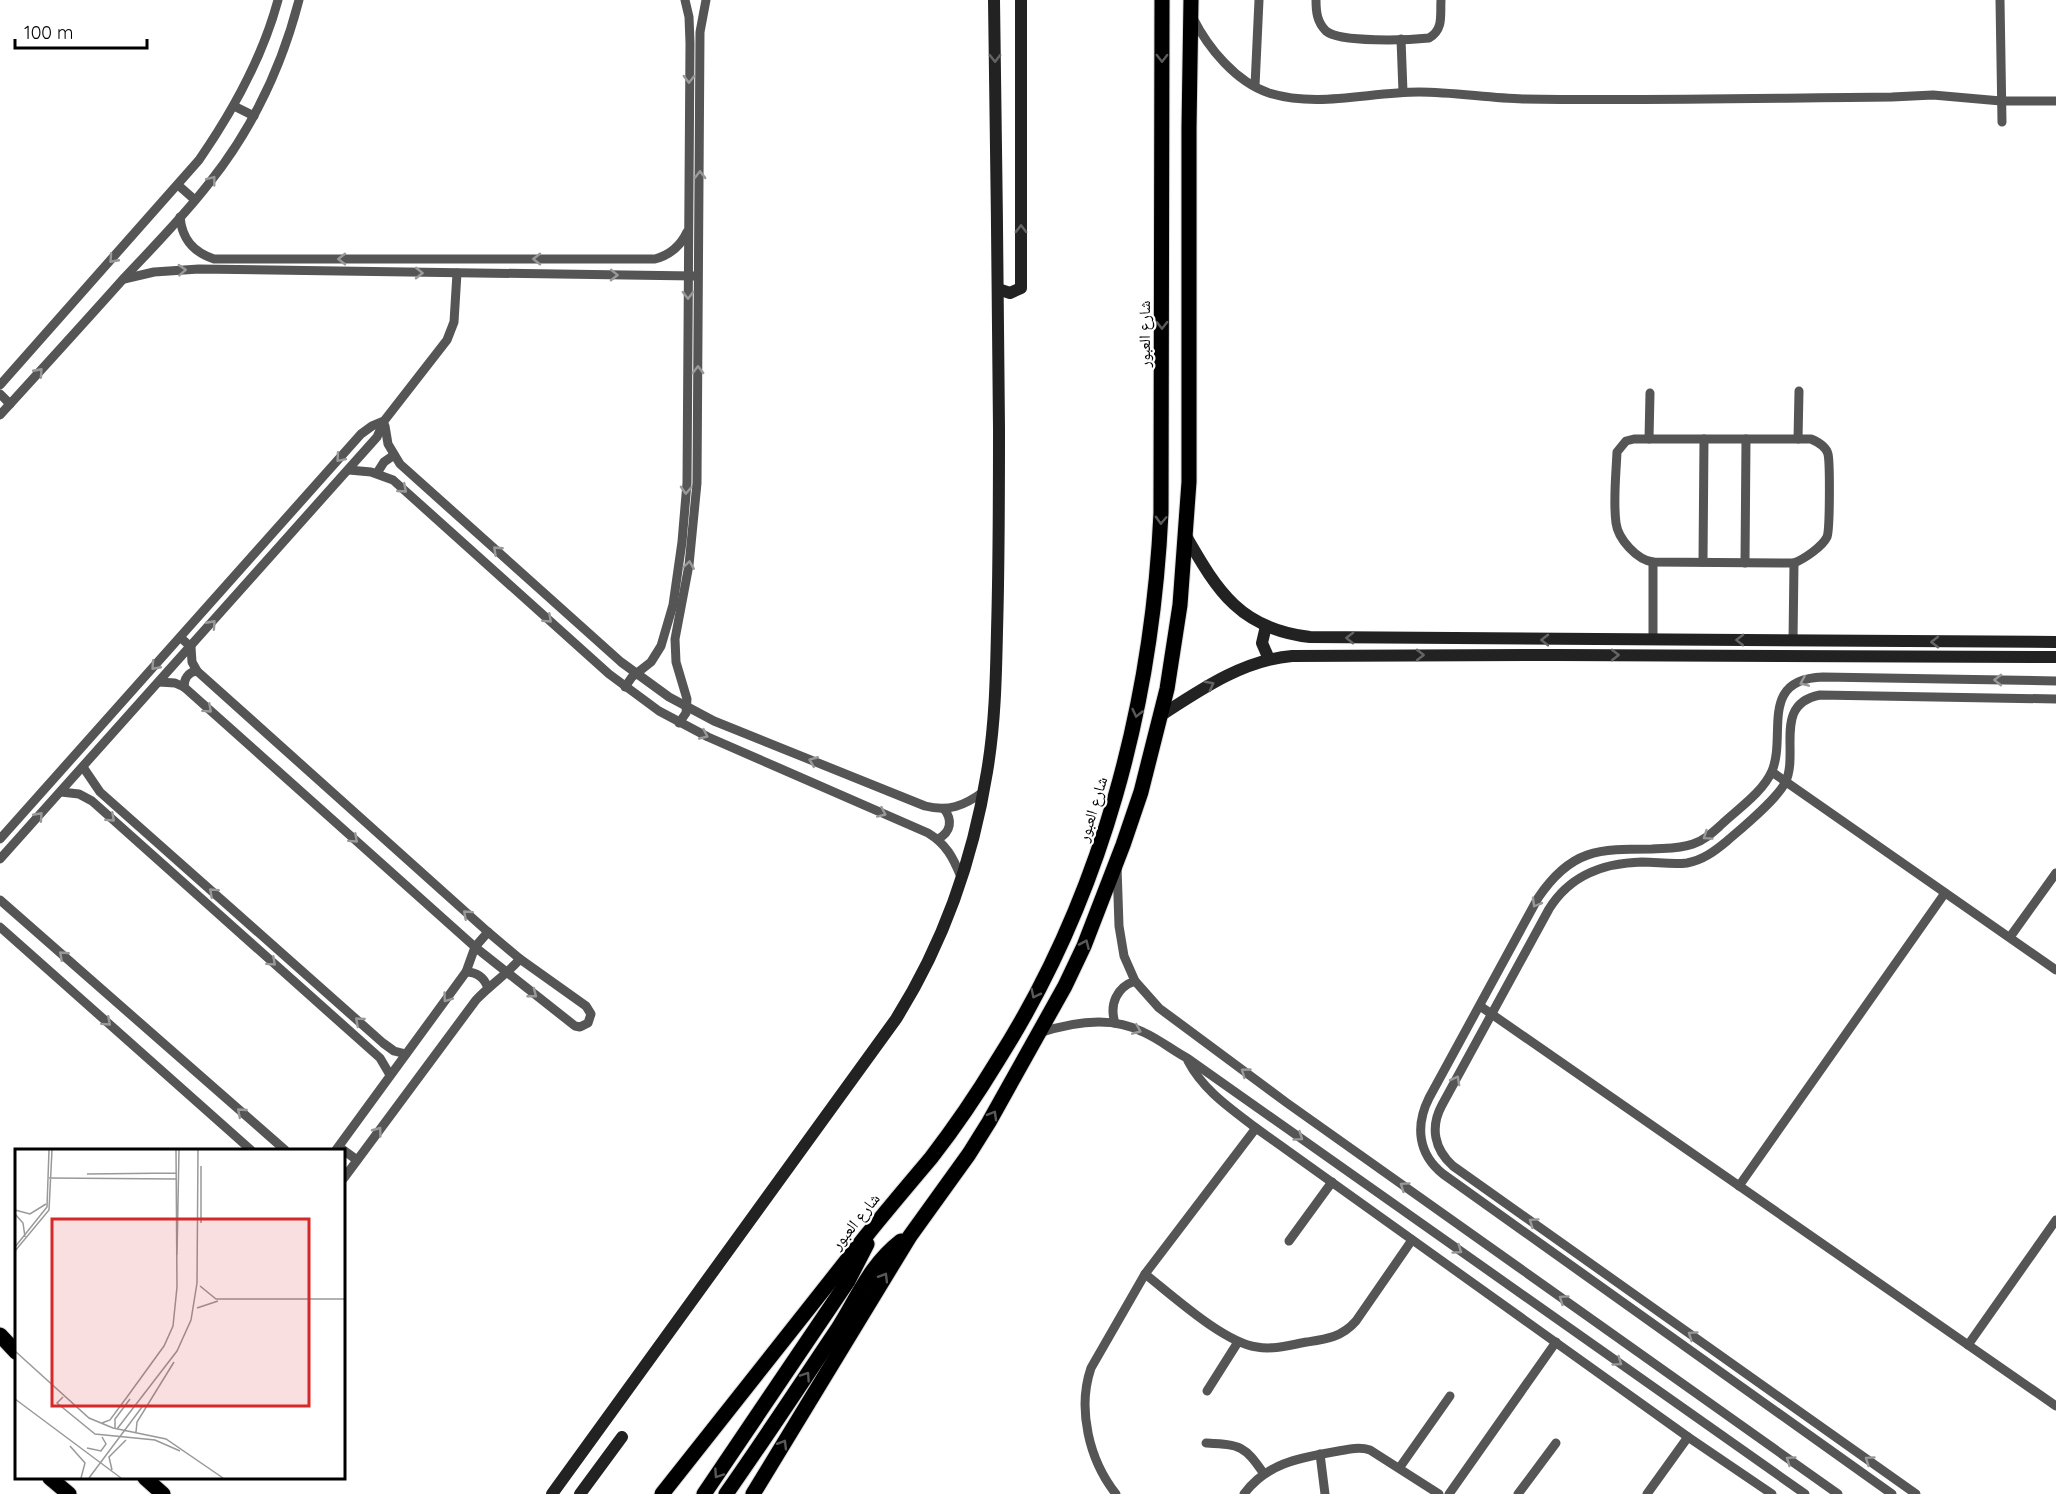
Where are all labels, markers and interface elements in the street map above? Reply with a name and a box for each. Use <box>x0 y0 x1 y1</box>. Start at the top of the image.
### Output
scale bar <box>15 12 147 50</box>
text: 100 m <box>24 21 73 44</box>
one-way arrow <box>989 54 1001 63</box>
one-way arrow <box>1156 54 1168 63</box>
one-way arrow <box>683 74 696 83</box>
one-way arrow <box>694 171 706 180</box>
one-way arrow <box>204 175 215 186</box>
one-way arrow <box>1015 225 1027 234</box>
one-way arrow <box>109 252 120 263</box>
one-way arrow <box>337 253 346 265</box>
one-way arrow <box>532 253 541 265</box>
one-way arrow <box>177 263 186 276</box>
one-way arrow <box>414 266 423 279</box>
one-way arrow <box>609 269 618 281</box>
one-way arrow <box>682 290 694 299</box>
street label: شارع العبور <box>1134 301 1155 368</box>
one-way arrow <box>1156 320 1168 329</box>
one-way arrow <box>692 366 704 375</box>
one-way arrow <box>32 368 43 379</box>
one-way arrow <box>336 451 347 461</box>
one-way arrow <box>396 482 407 493</box>
one-way arrow <box>680 485 693 494</box>
one-way arrow <box>1155 515 1167 524</box>
one-way arrow <box>493 547 504 558</box>
one-way arrow <box>682 560 694 569</box>
one-way arrow <box>541 612 552 623</box>
one-way arrow <box>205 620 216 630</box>
one-way arrow <box>1345 632 1354 644</box>
one-way arrow <box>1540 634 1549 646</box>
one-way arrow <box>1735 634 1744 646</box>
one-way arrow <box>1930 636 1939 648</box>
one-way arrow <box>1415 649 1424 661</box>
one-way arrow <box>1610 649 1619 661</box>
one-way arrow <box>151 660 162 670</box>
one-way arrow <box>1799 674 1810 686</box>
one-way arrow <box>1993 674 2002 686</box>
one-way arrow <box>1203 681 1214 692</box>
one-way arrow <box>202 702 212 713</box>
one-way arrow <box>1131 708 1144 718</box>
one-way arrow <box>697 727 708 739</box>
one-way arrow <box>808 756 819 768</box>
street label: شارع العبور <box>1072 774 1112 845</box>
one-way arrow <box>876 806 887 818</box>
one-way arrow <box>104 811 115 822</box>
one-way arrow <box>32 812 43 822</box>
one-way arrow <box>1702 829 1713 840</box>
one-way arrow <box>347 832 358 843</box>
one-way arrow <box>209 888 220 899</box>
one-way arrow <box>1532 896 1543 907</box>
one-way arrow <box>463 910 474 921</box>
one-way arrow <box>1078 939 1090 950</box>
one-way arrow <box>60 951 70 962</box>
one-way arrow <box>265 955 276 966</box>
one-way arrow <box>526 986 537 997</box>
one-way arrow <box>1031 988 1043 999</box>
one-way arrow <box>443 991 454 1002</box>
one-way arrow <box>100 1015 110 1026</box>
one-way arrow <box>355 1018 366 1029</box>
one-way arrow <box>1131 1023 1142 1035</box>
one-way arrow <box>1241 1068 1252 1079</box>
one-way arrow <box>1448 1076 1460 1086</box>
one-way arrow <box>237 1108 248 1119</box>
one-way arrow <box>985 1111 997 1121</box>
one-way arrow <box>371 1126 382 1137</box>
one-way arrow <box>1292 1130 1303 1141</box>
inset map <box>15 1149 345 1479</box>
one-way arrow <box>1399 1182 1410 1193</box>
street label: شارع العبور <box>826 1189 885 1255</box>
one-way arrow <box>1529 1219 1540 1230</box>
one-way arrow <box>1452 1243 1463 1254</box>
one-way arrow <box>877 1273 889 1283</box>
one-way arrow <box>1558 1295 1569 1306</box>
one-way arrow <box>1688 1331 1699 1342</box>
one-way arrow <box>1611 1355 1622 1366</box>
one-way arrow <box>799 1372 810 1383</box>
one-way arrow <box>775 1440 787 1450</box>
one-way arrow <box>1786 1456 1797 1467</box>
one-way arrow <box>1864 1456 1875 1467</box>
one-way arrow <box>714 1467 725 1478</box>

